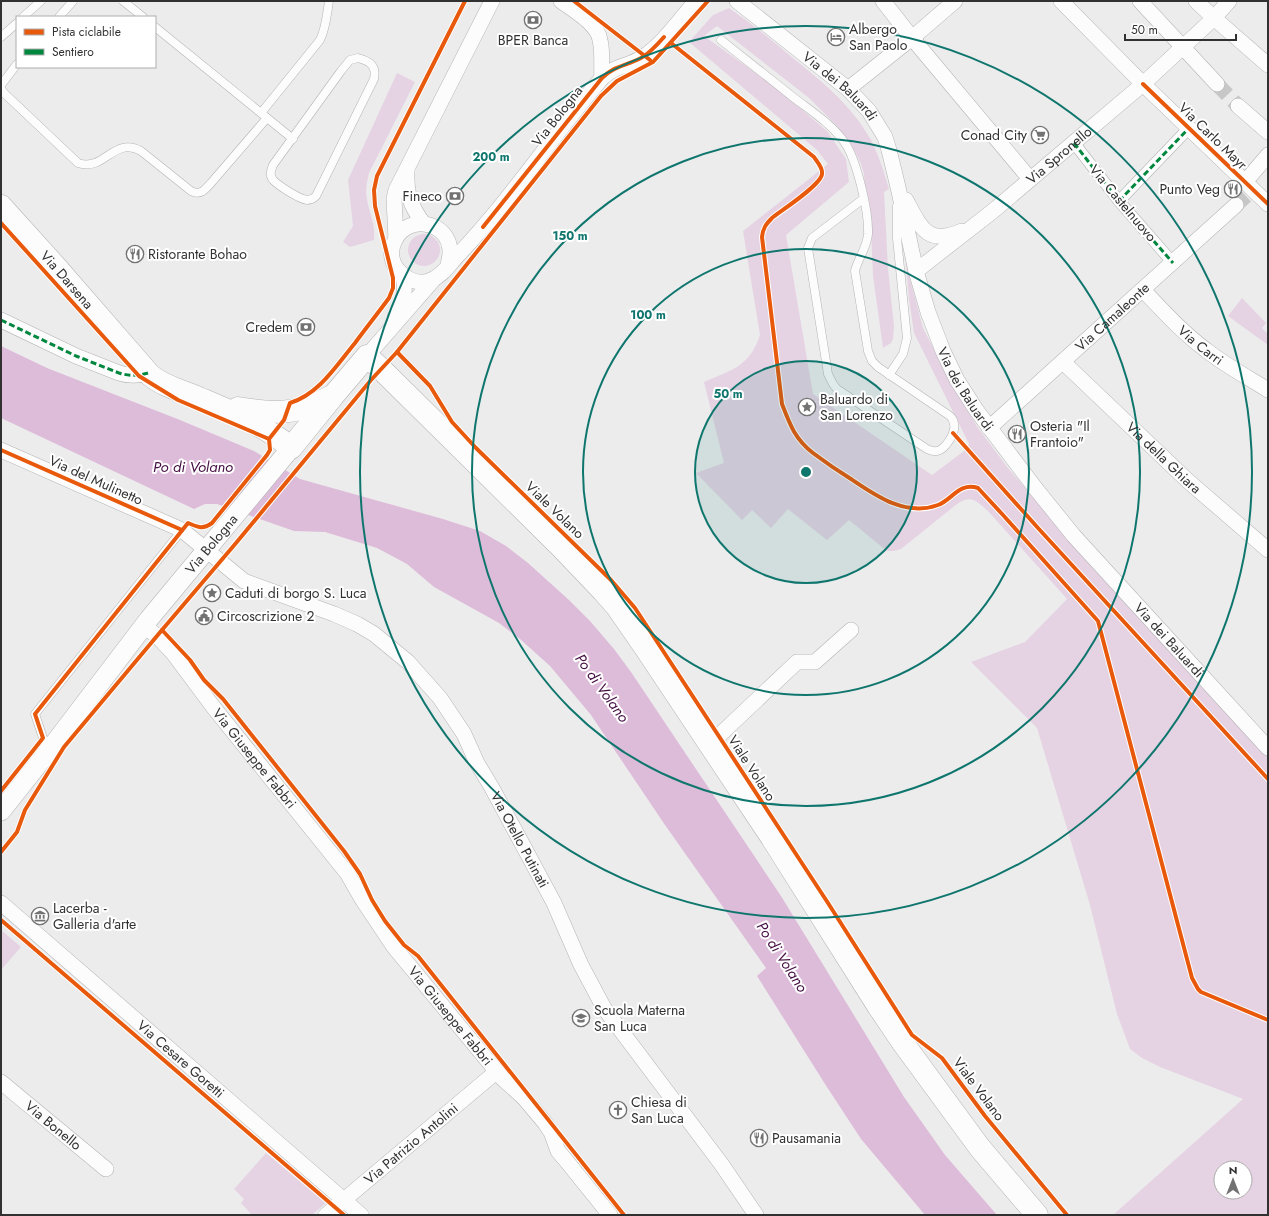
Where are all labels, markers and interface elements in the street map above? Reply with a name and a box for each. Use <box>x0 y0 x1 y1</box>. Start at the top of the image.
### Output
bank icon: BPER Banca <box>523 10 543 30</box>
legend <box>16 16 156 68</box>
scale bar <box>1125 16 1236 42</box>
place label: Albergo San Paolo <box>849 19 908 55</box>
text: 50 m <box>1131 21 1158 39</box>
text: Pista ciclabile <box>52 23 121 41</box>
hotel icon: Albergo San Paolo <box>826 27 846 47</box>
place label: BPER Banca <box>498 30 568 50</box>
text: Sentiero <box>52 43 94 61</box>
street label: Via dei Baluardi <box>798 47 883 124</box>
street label: Via Bologna <box>527 81 587 151</box>
street label: Via Carlo Mayr <box>1174 98 1252 174</box>
street label: Via Spronello <box>1022 121 1096 189</box>
place label: Conad City <box>961 125 1028 145</box>
supermarket icon: Conad City <box>1030 125 1050 145</box>
text: 200 m <box>472 148 510 166</box>
street label: Via Castelnuovo <box>1085 160 1162 246</box>
place label: Punto Veg <box>1159 179 1220 199</box>
restaurant icon: Punto Veg <box>1223 179 1243 199</box>
place label: Fineco <box>402 186 442 206</box>
bank icon: Fineco <box>445 186 465 206</box>
text: 150 m <box>552 227 588 245</box>
restaurant icon: Ristorante Bohao <box>125 244 145 264</box>
place label: Ristorante Bohao <box>148 244 247 264</box>
street label: Via Darsena <box>36 246 98 313</box>
street label: Via Camaleonte <box>1071 278 1154 356</box>
text: 100 m <box>630 306 666 324</box>
place label: Credem <box>245 317 293 337</box>
bank icon: Credem <box>296 317 316 337</box>
street label: Via Carri <box>1173 321 1227 370</box>
street label: Via dei Baluardi <box>933 344 999 435</box>
text: 50 m <box>713 385 743 403</box>
place label: Baluardo di San Lorenzo <box>820 389 893 425</box>
place icon: Baluardo di San Lorenzo <box>797 397 817 417</box>
place label: Osteria "Il Frantoio" <box>1030 416 1090 452</box>
street label: Via della Ghiara <box>1122 417 1206 498</box>
restaurant icon: Osteria "Il Frantoio" <box>1007 424 1027 444</box>
street label: Via del Mulinetto <box>46 450 146 510</box>
water label: Po di Volano <box>153 456 233 478</box>
centre of rings <box>799 465 813 479</box>
street label: Viale Volano <box>521 477 589 543</box>
street label: Via Bologna <box>181 510 242 578</box>
place icon: Caduti di borgo S. Luca <box>202 583 222 603</box>
place label: Caduti di borgo S. Luca <box>225 583 367 603</box>
street label: Via dei Baluardi <box>1130 598 1209 682</box>
public building icon: Circoscrizione 2 <box>194 606 214 626</box>
place label: Circoscrizione 2 <box>217 606 314 626</box>
water label: Po di Volano <box>570 649 634 727</box>
street label: Via Giuseppe Fabbri <box>208 704 301 813</box>
street label: Viale Volano <box>723 731 781 805</box>
street label: Via Otello Putinati <box>486 788 554 891</box>
place label: Lacerba - Galleria d'arte <box>53 898 136 934</box>
museum icon: Lacerba - Galleria d'arte <box>30 906 50 926</box>
water label: Po di Volano <box>751 917 813 997</box>
street label: Via Giuseppe Fabbri <box>404 962 498 1070</box>
place label: Scuola Materna San Luca <box>594 1000 685 1036</box>
school or university icon: Scuola Materna San Luca <box>571 1008 591 1028</box>
street label: Via Cesare Goretti <box>133 1015 229 1102</box>
street label: Viale Volano <box>948 1053 1010 1125</box>
place label: Chiesa di San Luca <box>631 1092 687 1128</box>
street label: Via Bonello <box>21 1096 86 1155</box>
street label: Via Patrizio Antolini <box>360 1098 462 1189</box>
church icon: Chiesa di San Luca <box>608 1100 628 1120</box>
restaurant icon: Pausamania <box>749 1128 769 1148</box>
place label: Pausamania <box>772 1128 841 1148</box>
north arrow <box>1213 1160 1253 1200</box>
text: N <box>1229 1162 1237 1178</box>

